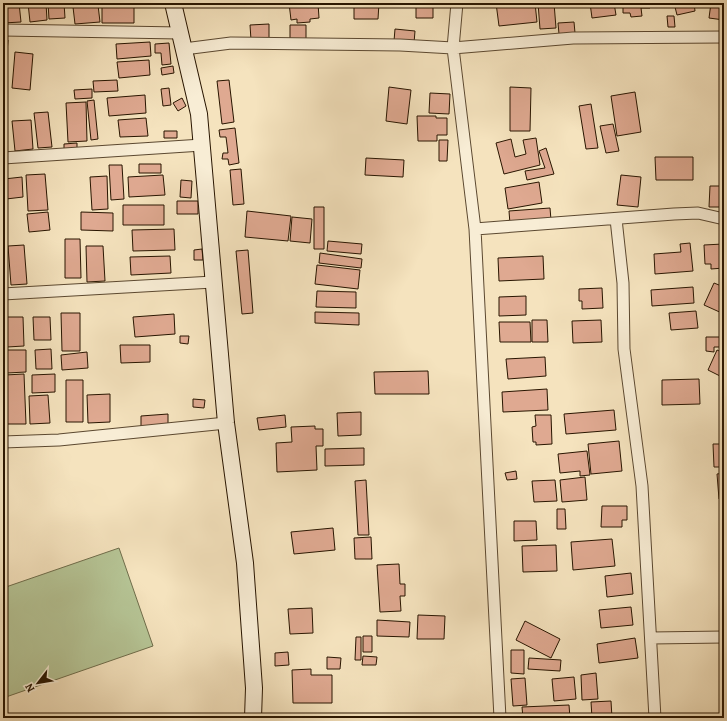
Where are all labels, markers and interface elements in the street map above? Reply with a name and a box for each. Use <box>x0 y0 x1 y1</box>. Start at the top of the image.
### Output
north arrow <box>18 663 58 703</box>
text: N <box>21 681 38 695</box>

